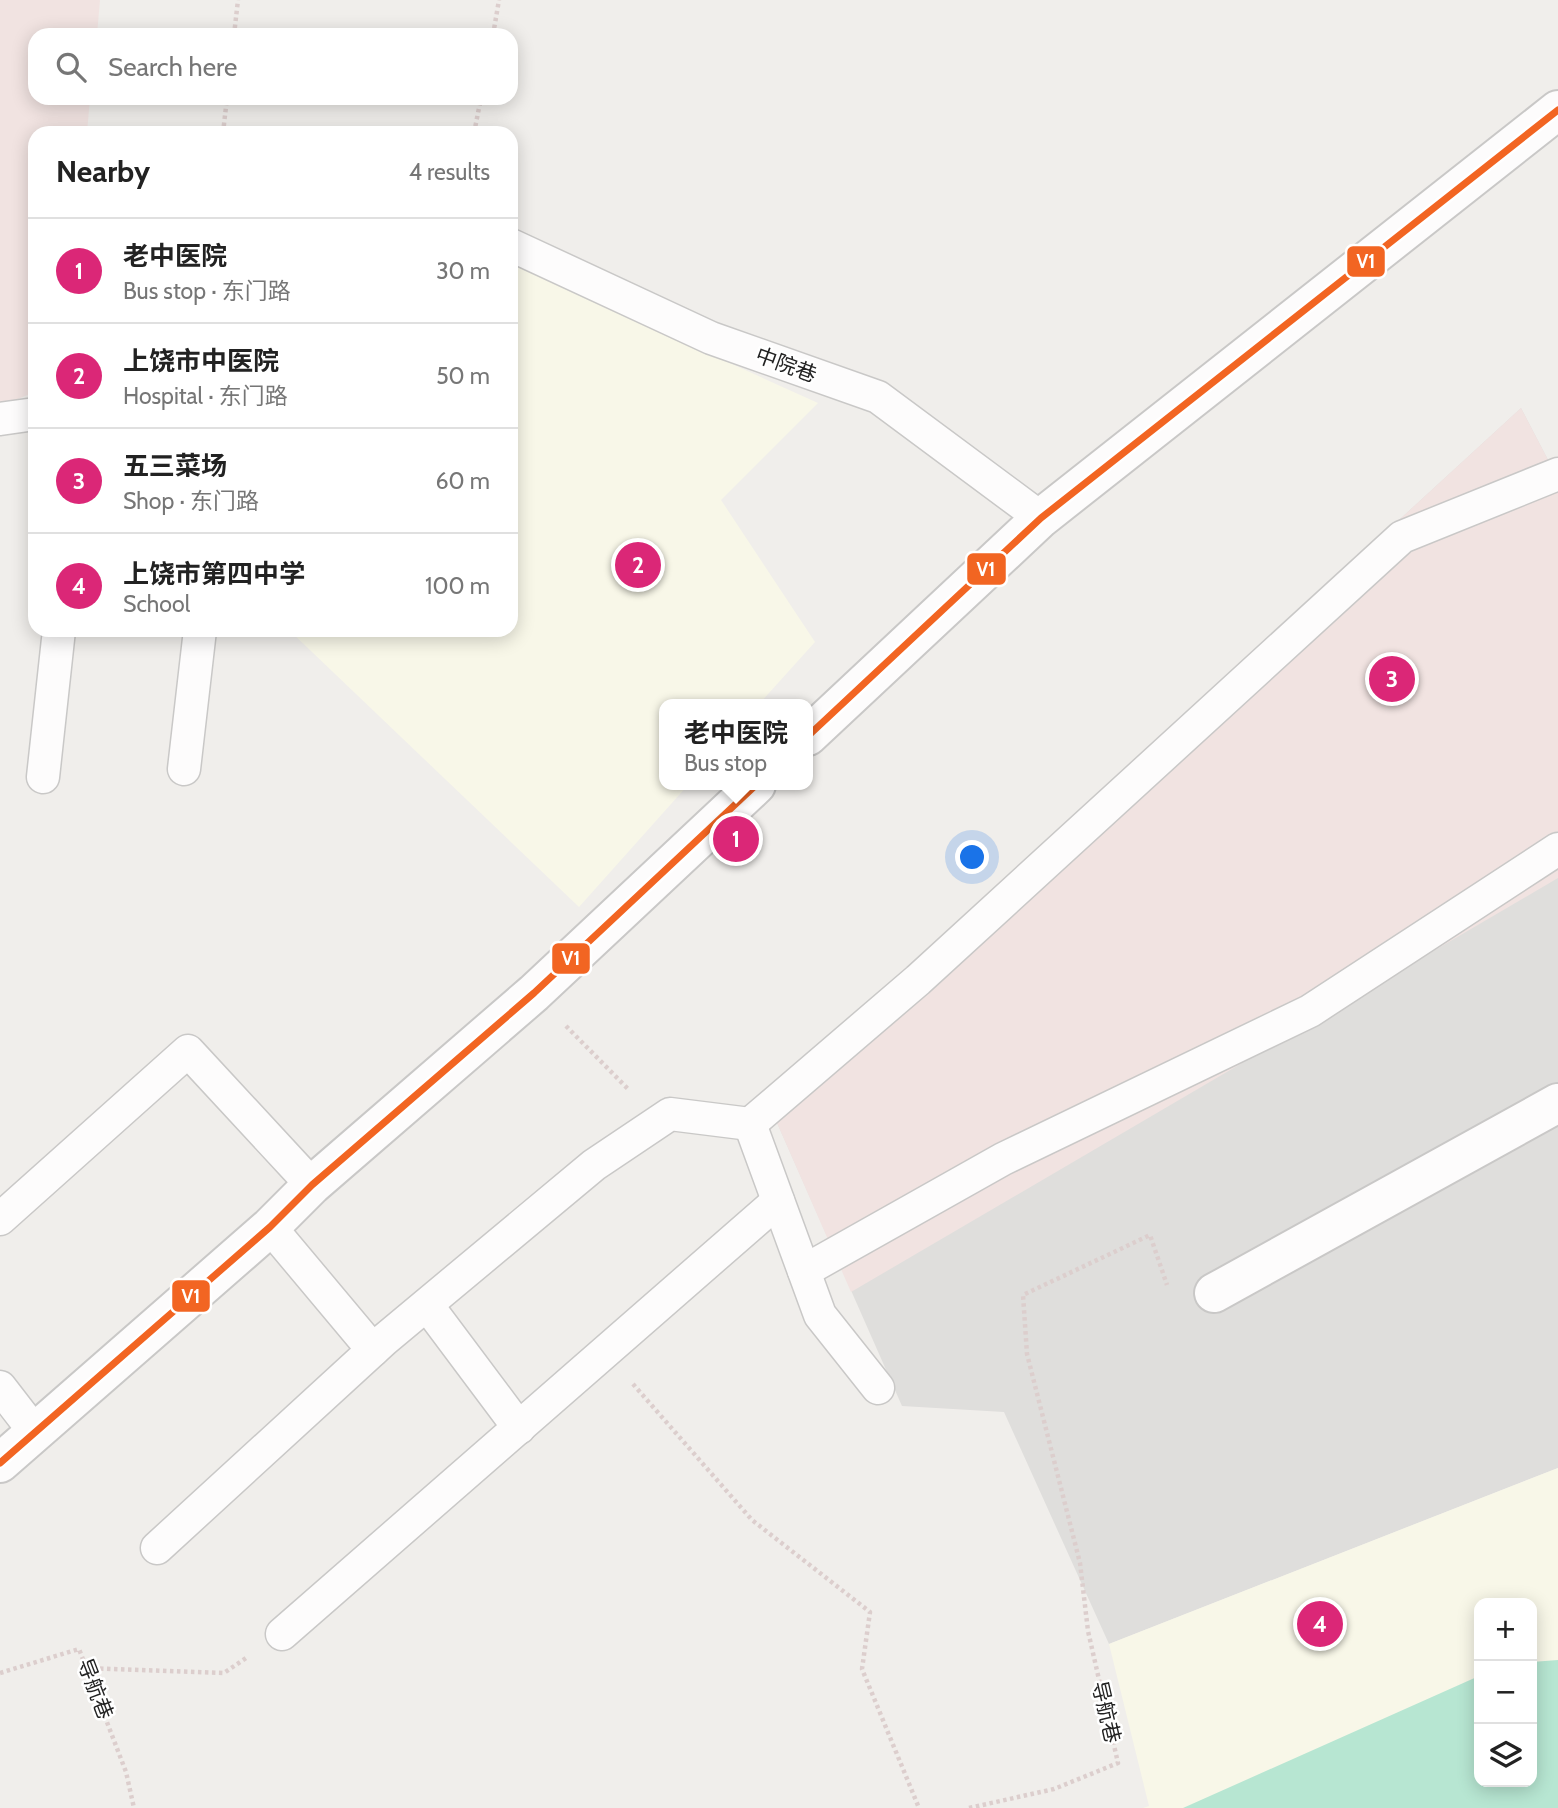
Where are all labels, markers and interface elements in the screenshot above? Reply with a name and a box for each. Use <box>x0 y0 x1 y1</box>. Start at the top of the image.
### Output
search box <box>28 28 518 105</box>
icon: search <box>52 48 90 86</box>
text: Search here <box>108 51 237 83</box>
text: Nearby <box>56 153 150 190</box>
text: 4 results <box>409 158 490 186</box>
text: 老中医院 <box>123 240 227 272</box>
line badge: V1 <box>1346 245 1386 278</box>
text: V1 <box>1357 250 1375 273</box>
text: 1 <box>75 257 83 285</box>
text: 30 m <box>436 257 490 285</box>
text: Bus stop · 东门路 <box>123 277 291 305</box>
street label: 中院巷 <box>752 342 820 387</box>
text: 上饶市中医院 <box>123 345 279 377</box>
text: 2 <box>73 362 85 390</box>
text: 50 m <box>436 362 490 390</box>
text: Hospital · 东门路 <box>123 382 288 410</box>
text: 五三菜场 <box>123 450 227 482</box>
text: 3 <box>73 467 85 495</box>
text: 60 m <box>436 467 490 495</box>
text: Shop · 东门路 <box>123 487 259 515</box>
pin: 2 <box>615 539 661 591</box>
line badge: V1 <box>966 552 1007 586</box>
text: 上饶市第四中学 <box>123 558 305 590</box>
text: V1 <box>977 558 995 581</box>
text: 4 <box>72 572 86 600</box>
text: 100 m <box>425 572 490 600</box>
text: School <box>123 590 190 618</box>
pin: 3 <box>1369 653 1415 705</box>
popup <box>659 699 813 790</box>
text: 老中医院 <box>684 717 788 749</box>
text: Bus stop <box>684 749 767 777</box>
pin: 1 <box>713 813 759 865</box>
your location <box>955 840 989 874</box>
line badge: V1 <box>551 942 591 975</box>
text: V1 <box>562 947 580 970</box>
line badge: V1 <box>171 1279 211 1313</box>
text: V1 <box>182 1285 200 1308</box>
pin: 4 <box>1297 1598 1343 1650</box>
map controls <box>1474 1598 1537 1787</box>
button: + <box>1474 1598 1537 1661</box>
street label: 导航巷 <box>73 1655 118 1723</box>
button: − <box>1474 1661 1537 1724</box>
street label: 导航巷 <box>1087 1678 1126 1745</box>
button: layers <box>1474 1724 1537 1787</box>

